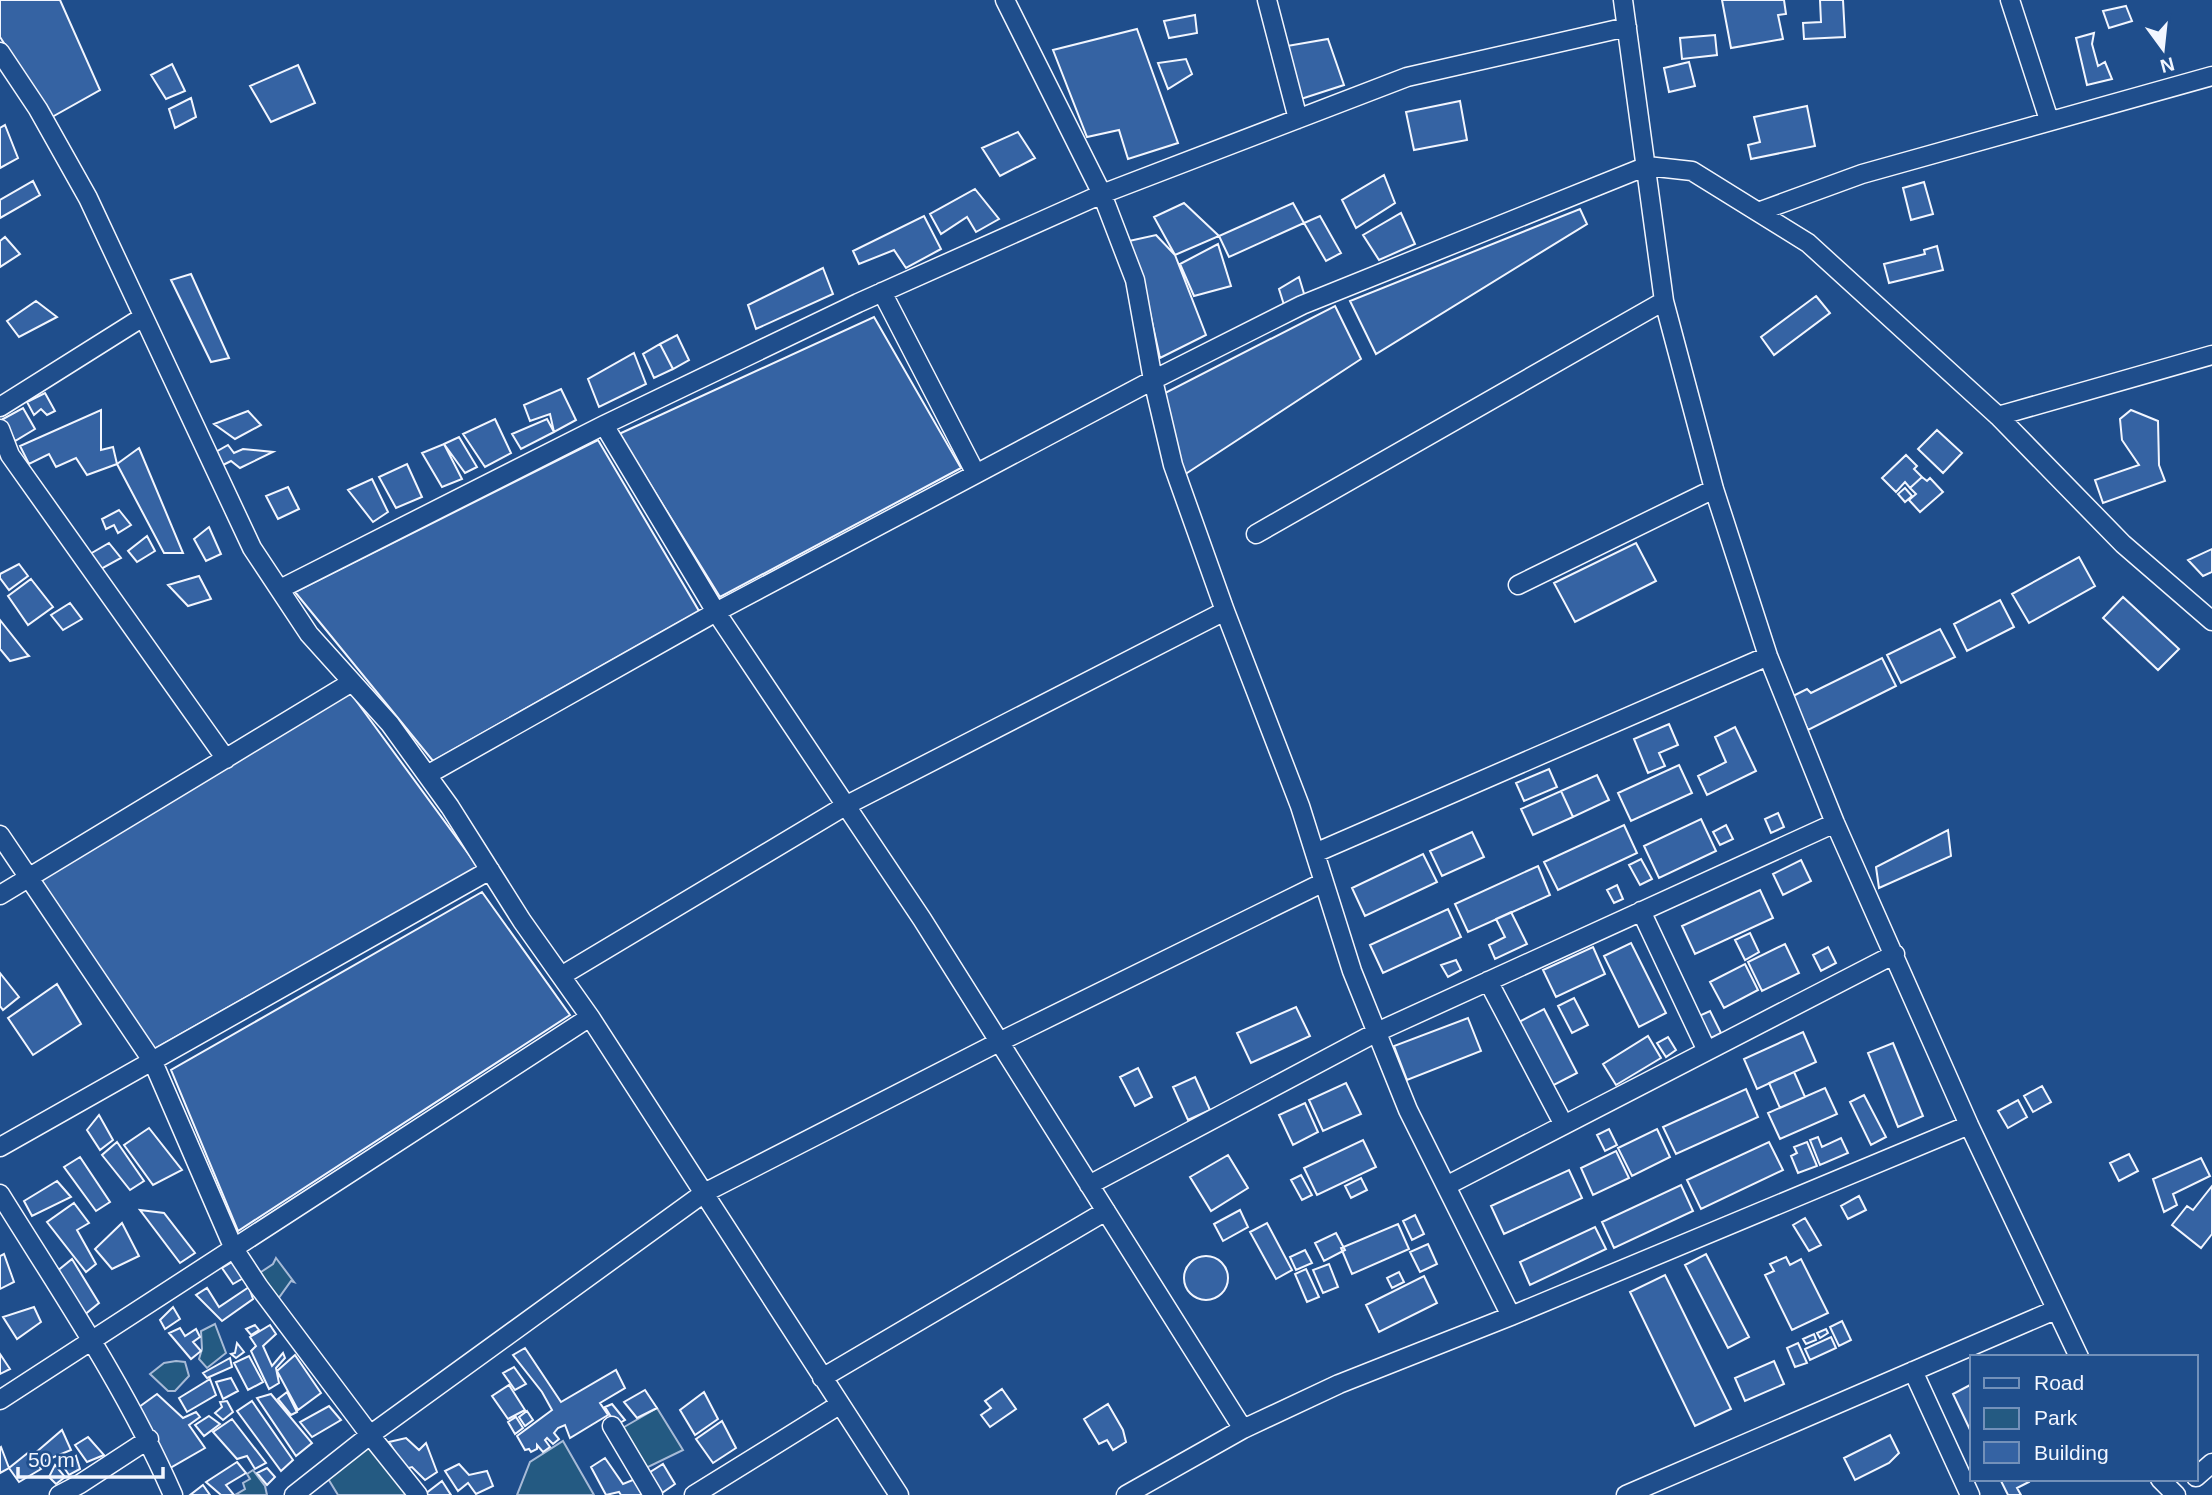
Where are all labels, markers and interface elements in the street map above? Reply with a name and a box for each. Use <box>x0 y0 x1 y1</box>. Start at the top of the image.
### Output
north arrow <box>2128 14 2198 84</box>
text: N <box>2158 53 2177 77</box>
legend <box>1970 1355 2198 1481</box>
text: Road <box>2034 1371 2084 1394</box>
text: Park <box>2034 1406 2078 1429</box>
scale bar <box>18 1436 163 1480</box>
text: Building <box>2034 1441 2109 1464</box>
text: 50 m <box>28 1448 75 1471</box>

